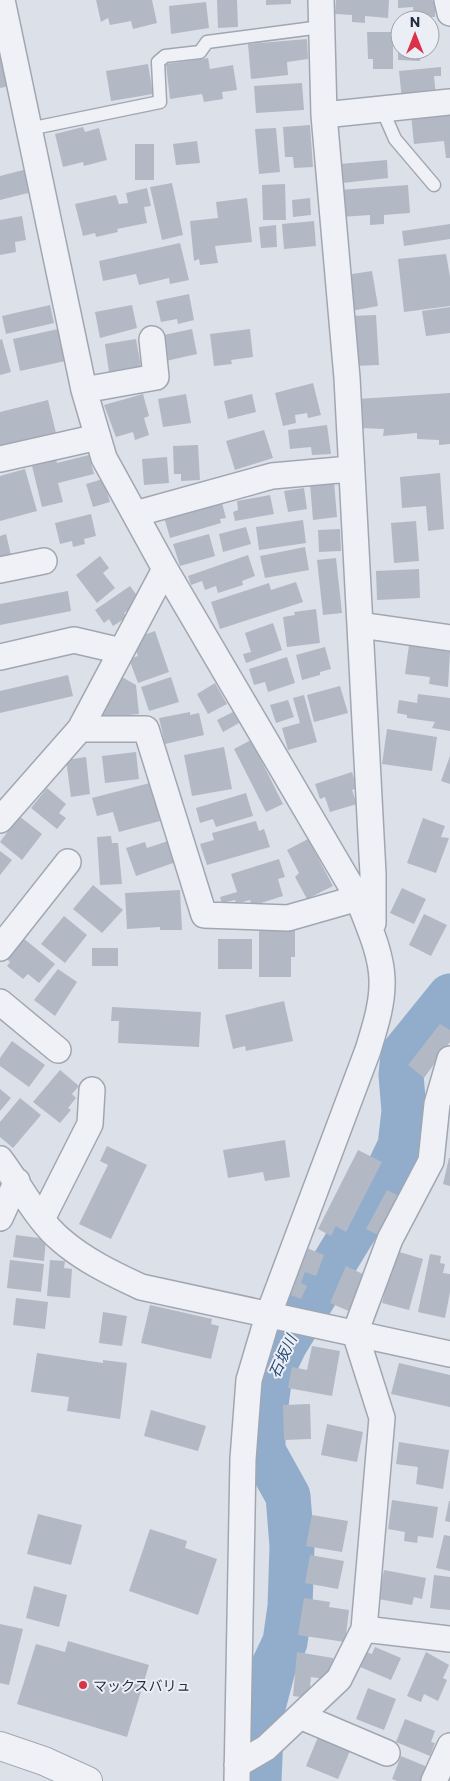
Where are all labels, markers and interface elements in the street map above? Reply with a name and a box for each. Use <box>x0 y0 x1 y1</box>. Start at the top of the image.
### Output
north arrow <box>390 10 440 60</box>
text: N <box>410 13 420 30</box>
water label: 石坂川 <box>264 1330 301 1380</box>
place label: マックスバリュ <box>93 1677 191 1694</box>
marker: マックスバリュ <box>77 1679 89 1691</box>

